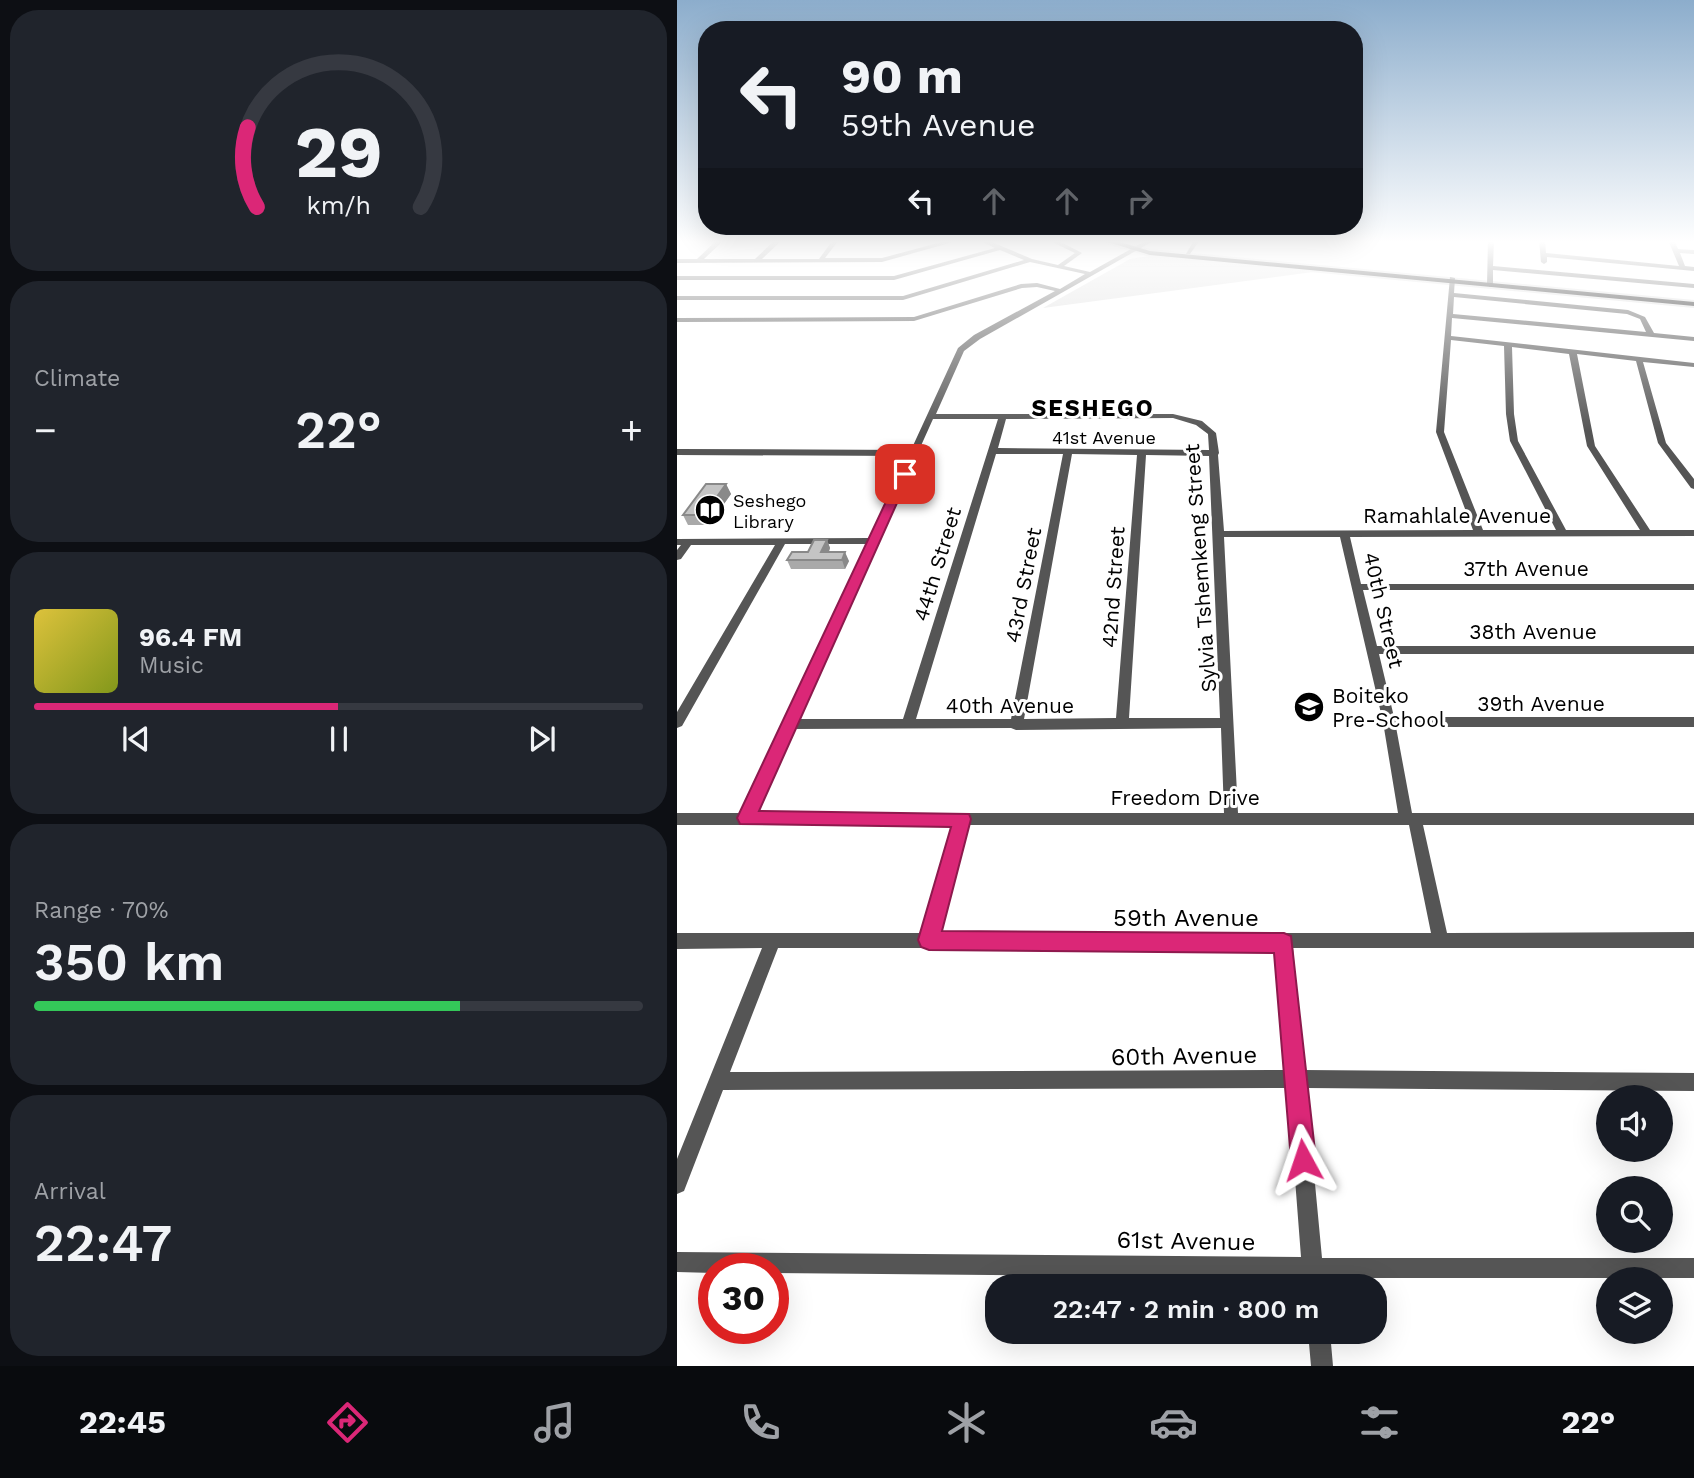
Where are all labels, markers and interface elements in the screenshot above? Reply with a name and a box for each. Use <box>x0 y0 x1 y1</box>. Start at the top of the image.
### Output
text: 90 m <box>841 47 963 105</box>
icon: left <box>726 49 817 140</box>
text: 59th Avenue <box>841 106 1035 144</box>
text: 29 <box>294 109 383 195</box>
icon: left <box>902 182 940 220</box>
icon: ahead <box>975 182 1013 220</box>
icon: ahead <box>1048 182 1086 220</box>
icon: right <box>1121 182 1159 220</box>
text: km/h <box>306 190 371 219</box>
text: Climate <box>34 365 120 392</box>
district label: SESHEGO <box>1031 395 1155 422</box>
text: 22° <box>295 400 382 461</box>
text: − <box>34 408 57 452</box>
text: + <box>620 408 643 452</box>
street label: 41st Avenue <box>1052 427 1156 448</box>
street label: Sylvia Tshemkeng Street <box>1179 443 1221 693</box>
pin <box>875 444 935 504</box>
icon: arrive <box>886 455 924 493</box>
place label: Seshego Library <box>733 490 806 532</box>
library icon: Seshego Library <box>693 493 727 527</box>
street label: Ramahlale Avenue <box>1363 503 1551 528</box>
street label: 44th Street <box>908 504 966 624</box>
street label: 43rd Street <box>1000 525 1046 645</box>
street label: 42nd Street <box>1096 525 1130 649</box>
street label: 40th Street <box>1359 550 1410 671</box>
street label: 37th Avenue <box>1463 556 1589 581</box>
street label: 38th Avenue <box>1469 619 1597 644</box>
text: 96.4 FM <box>139 622 242 652</box>
text: Music <box>139 652 204 679</box>
place label: Boiteko Pre-School <box>1332 683 1446 732</box>
school or university icon: Boiteko Pre-School <box>1292 690 1326 724</box>
street label: 39th Avenue <box>1477 691 1605 716</box>
street label: 40th Avenue <box>946 693 1074 718</box>
icon: previous <box>117 720 155 758</box>
icon: pause <box>320 720 358 758</box>
icon: next <box>523 720 561 758</box>
street label: Freedom Drive <box>1110 785 1260 810</box>
text: Range · 70% <box>34 897 168 924</box>
street label: 59th Avenue <box>1113 904 1259 932</box>
text: 350 km <box>34 932 224 993</box>
street label: 60th Avenue <box>1110 1041 1258 1071</box>
map controls <box>1596 1085 1673 1344</box>
button: sound <box>1596 1085 1673 1162</box>
position arrow <box>1266 1123 1340 1197</box>
button: search <box>1596 1176 1673 1253</box>
text: Arrival <box>34 1178 106 1205</box>
text: 22:47 <box>34 1213 172 1274</box>
street label: 61st Avenue <box>1116 1226 1256 1256</box>
speed limit sign: 30 <box>698 1253 789 1344</box>
button: layers <box>1596 1267 1673 1344</box>
text: 22:47 · 2 min · 800 m <box>1053 1294 1319 1324</box>
icon: directions <box>323 1398 372 1447</box>
icon: music <box>530 1398 579 1447</box>
icon: phone <box>736 1398 785 1447</box>
icon: climate <box>942 1398 991 1447</box>
icon: car <box>1149 1398 1198 1447</box>
icon: filters <box>1355 1398 1404 1447</box>
text: 22:45 <box>79 1403 166 1441</box>
text: 22° <box>1561 1403 1615 1441</box>

